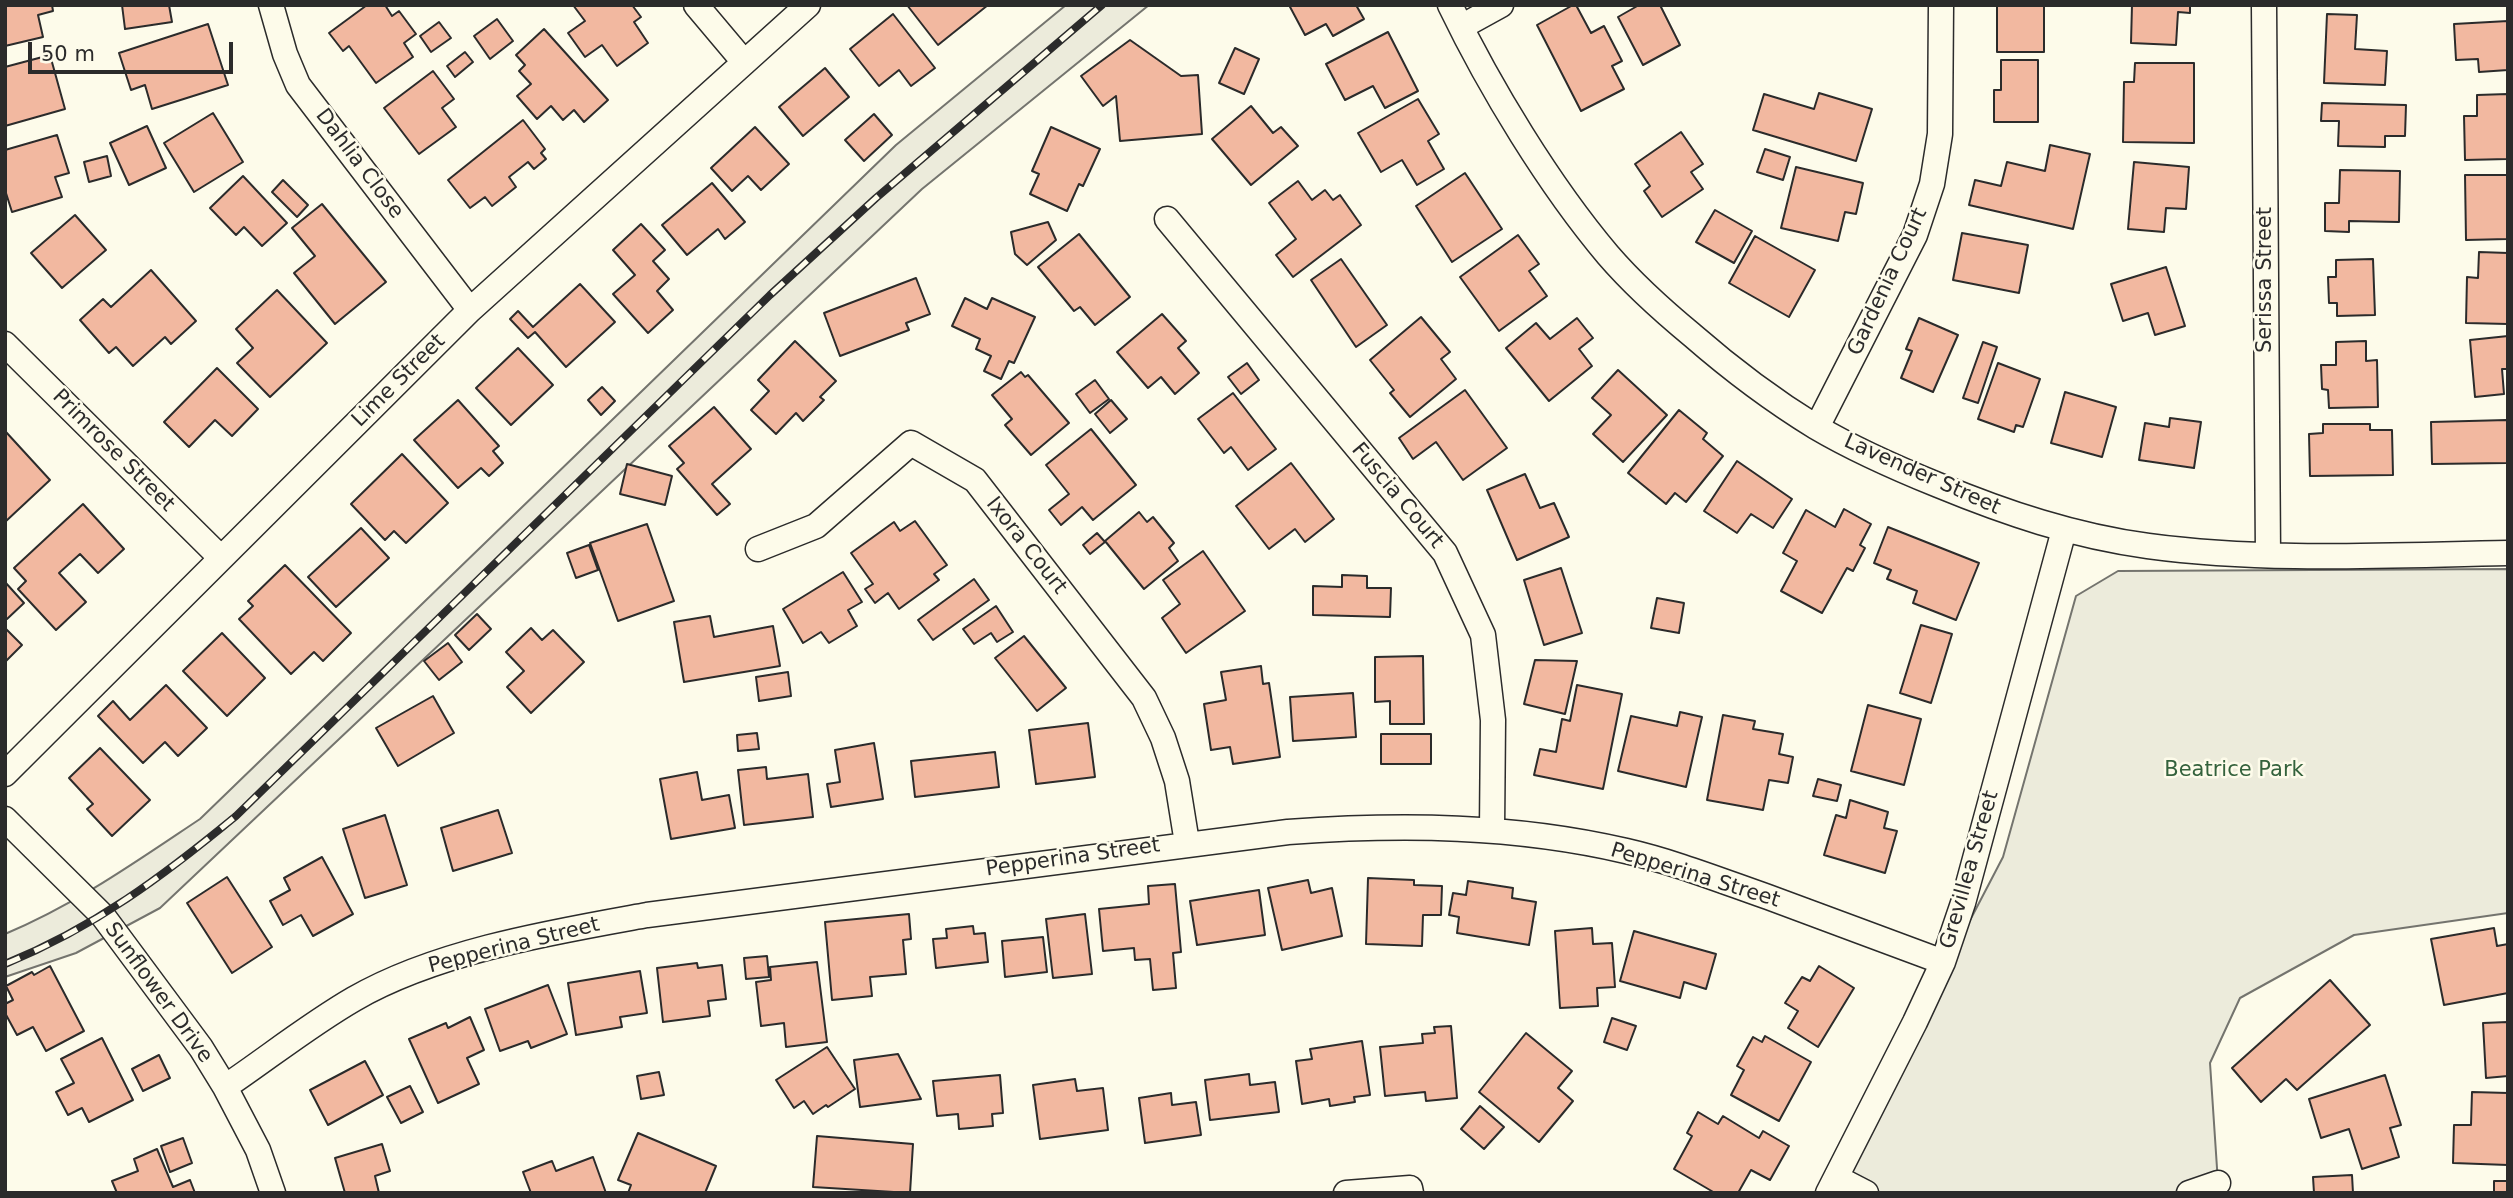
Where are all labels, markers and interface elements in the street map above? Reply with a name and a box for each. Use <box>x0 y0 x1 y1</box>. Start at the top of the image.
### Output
scale bar <box>32 28 236 72</box>
text: 50 m <box>41 42 95 66</box>
street label: Dahlia Close <box>310 104 408 224</box>
street label: Gardenia Court <box>1843 204 1933 360</box>
street label: Serissa Street <box>2253 207 2279 353</box>
street label: Lime Street <box>347 329 451 433</box>
street label: Primrose Street <box>47 385 179 517</box>
street label: Lavender Street <box>1840 429 2004 521</box>
street label: Fuscia Court <box>1346 438 1448 554</box>
street label: Ixora Court <box>980 492 1072 600</box>
park label: Beatrice Park <box>2164 758 2304 784</box>
street label: Grevillea Street <box>1935 788 2005 952</box>
street label: Pepperina Street <box>984 833 1162 883</box>
street label: Pepperina Street <box>1607 838 1783 914</box>
street label: Pepperina Street <box>426 913 602 979</box>
street label: Sunflower Drive <box>99 918 217 1068</box>

